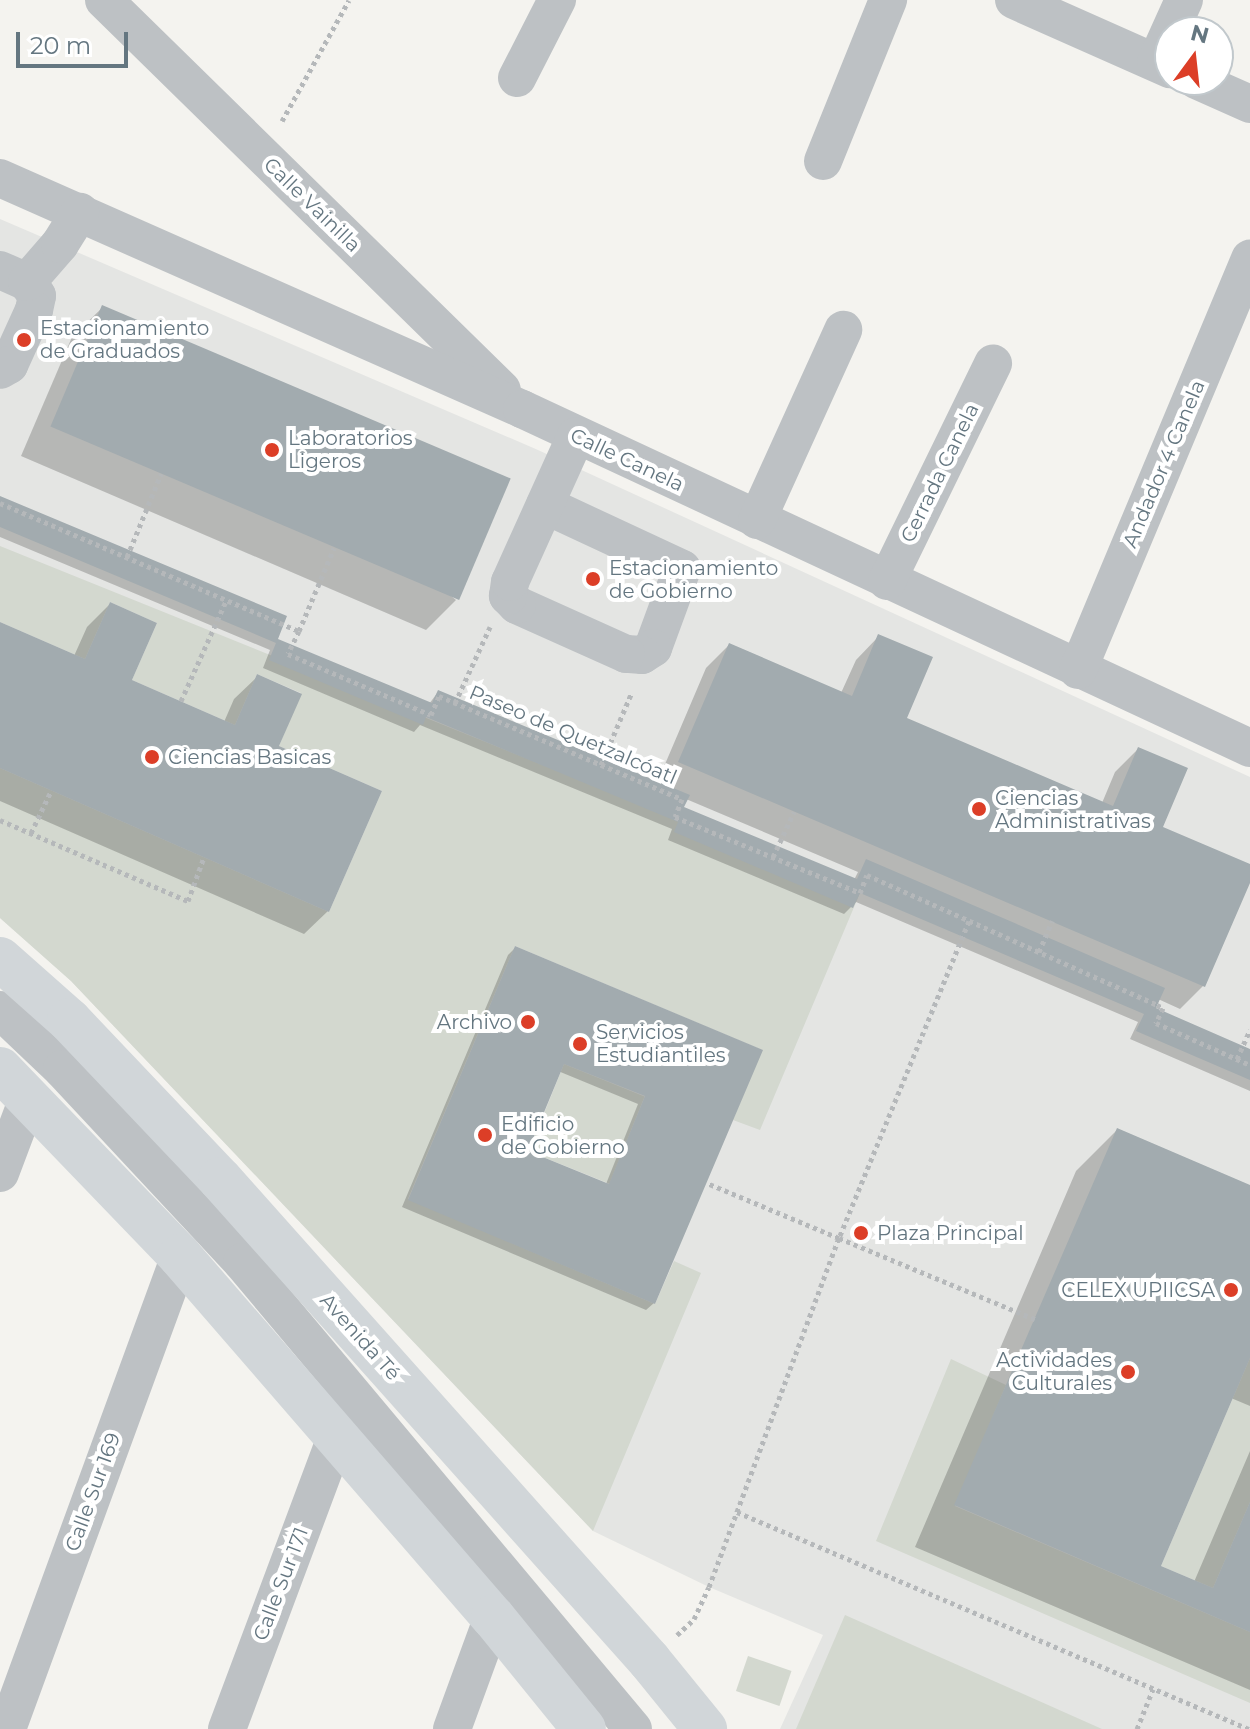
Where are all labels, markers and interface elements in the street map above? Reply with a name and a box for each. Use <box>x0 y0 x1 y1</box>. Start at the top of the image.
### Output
scale bar <box>20 16 132 66</box>
north arrow <box>1154 16 1234 96</box>
text: N <box>1188 19 1212 50</box>
text: 20 m <box>30 31 91 60</box>
street label: Calle Vainilla <box>259 153 365 257</box>
place label: Estacionamiento de Graduados <box>40 316 209 363</box>
marker: Estacionamiento de Graduados <box>15 331 33 349</box>
street label: Andador 4 Canela <box>1118 377 1210 551</box>
street label: Cerrada Canela <box>896 399 984 547</box>
street label: Calle Canela <box>566 423 688 497</box>
place label: Laboratorios Ligeros <box>288 426 413 473</box>
marker: Laboratorios Ligeros <box>263 441 281 459</box>
place label: Estacionamiento de Gobierno <box>609 556 778 603</box>
marker: Estacionamiento de Gobierno <box>584 570 602 588</box>
street label: Paseo de Quetzalcóatl <box>466 680 680 790</box>
place label: Ciencias Basicas <box>168 745 331 769</box>
marker: Ciencias Basicas <box>143 748 161 766</box>
place label: Ciencias Administrativas <box>995 786 1151 833</box>
marker: Ciencias Administrativas <box>970 800 988 818</box>
place label: Archivo <box>437 1010 512 1034</box>
marker: Archivo <box>519 1013 537 1031</box>
place label: Servicios Estudiantiles <box>596 1020 726 1067</box>
marker: Servicios Estudiantiles <box>571 1035 589 1053</box>
place label: Edificio de Gobierno <box>501 1112 625 1159</box>
marker: Edificio de Gobierno <box>476 1126 494 1144</box>
place label: Plaza Principal <box>877 1221 1024 1245</box>
marker: Plaza Principal <box>852 1224 870 1242</box>
place label: CELEX UPIICSA <box>1061 1278 1215 1302</box>
marker: CELEX UPIICSA <box>1222 1281 1240 1299</box>
street label: Avenida Té <box>315 1289 405 1385</box>
place label: Actividades Culturales <box>996 1348 1112 1395</box>
marker: Actividades Culturales <box>1119 1363 1137 1381</box>
street label: Calle Sur 169 <box>60 1429 126 1555</box>
street label: Calle Sur 171 <box>248 1524 314 1644</box>

